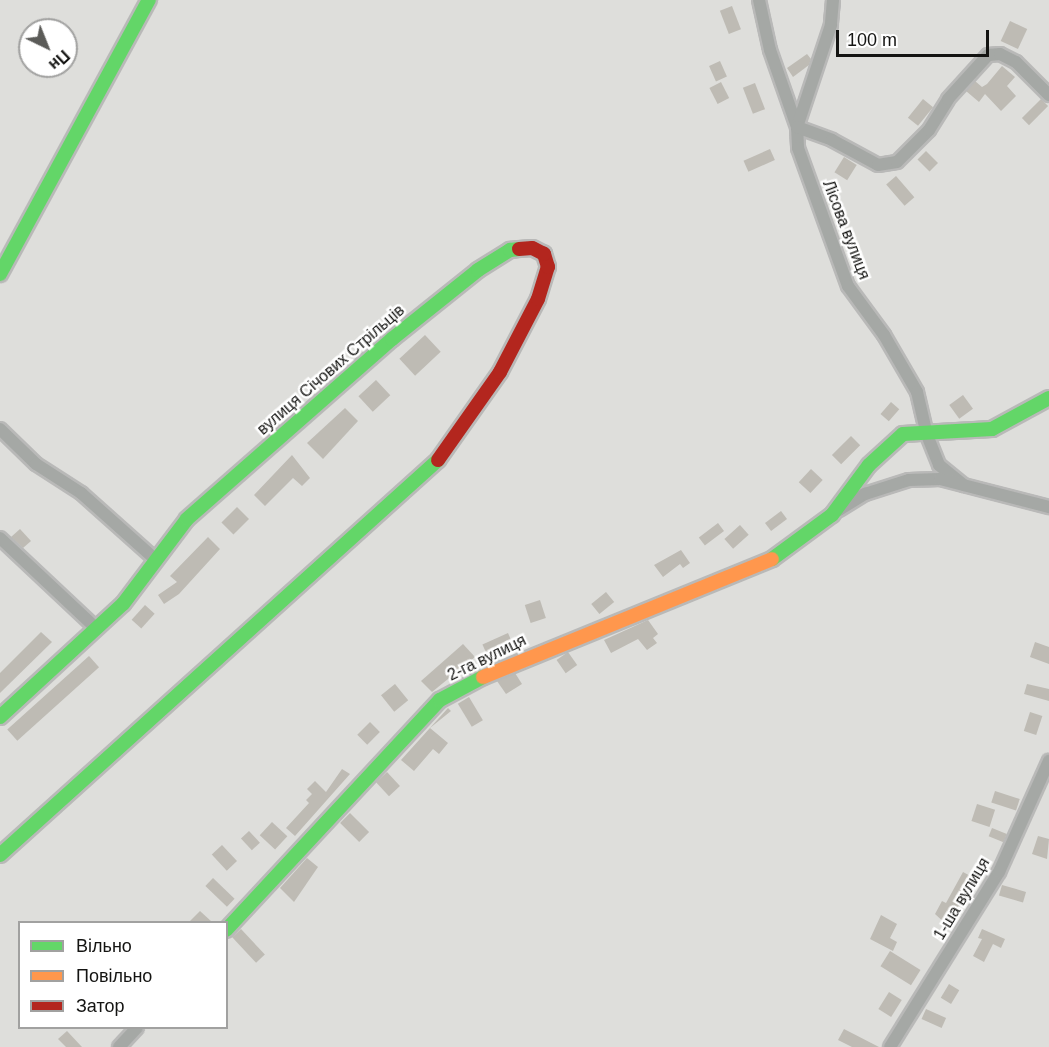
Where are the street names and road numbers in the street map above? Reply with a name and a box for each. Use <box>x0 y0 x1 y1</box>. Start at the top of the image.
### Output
street label: Лісова вулиця <box>818 178 874 282</box>
street label: вулиця Січових Стрільців <box>253 301 409 439</box>
street label: 2-га вулиця <box>445 631 529 685</box>
street label: 1-ша вулиця <box>930 854 994 944</box>

